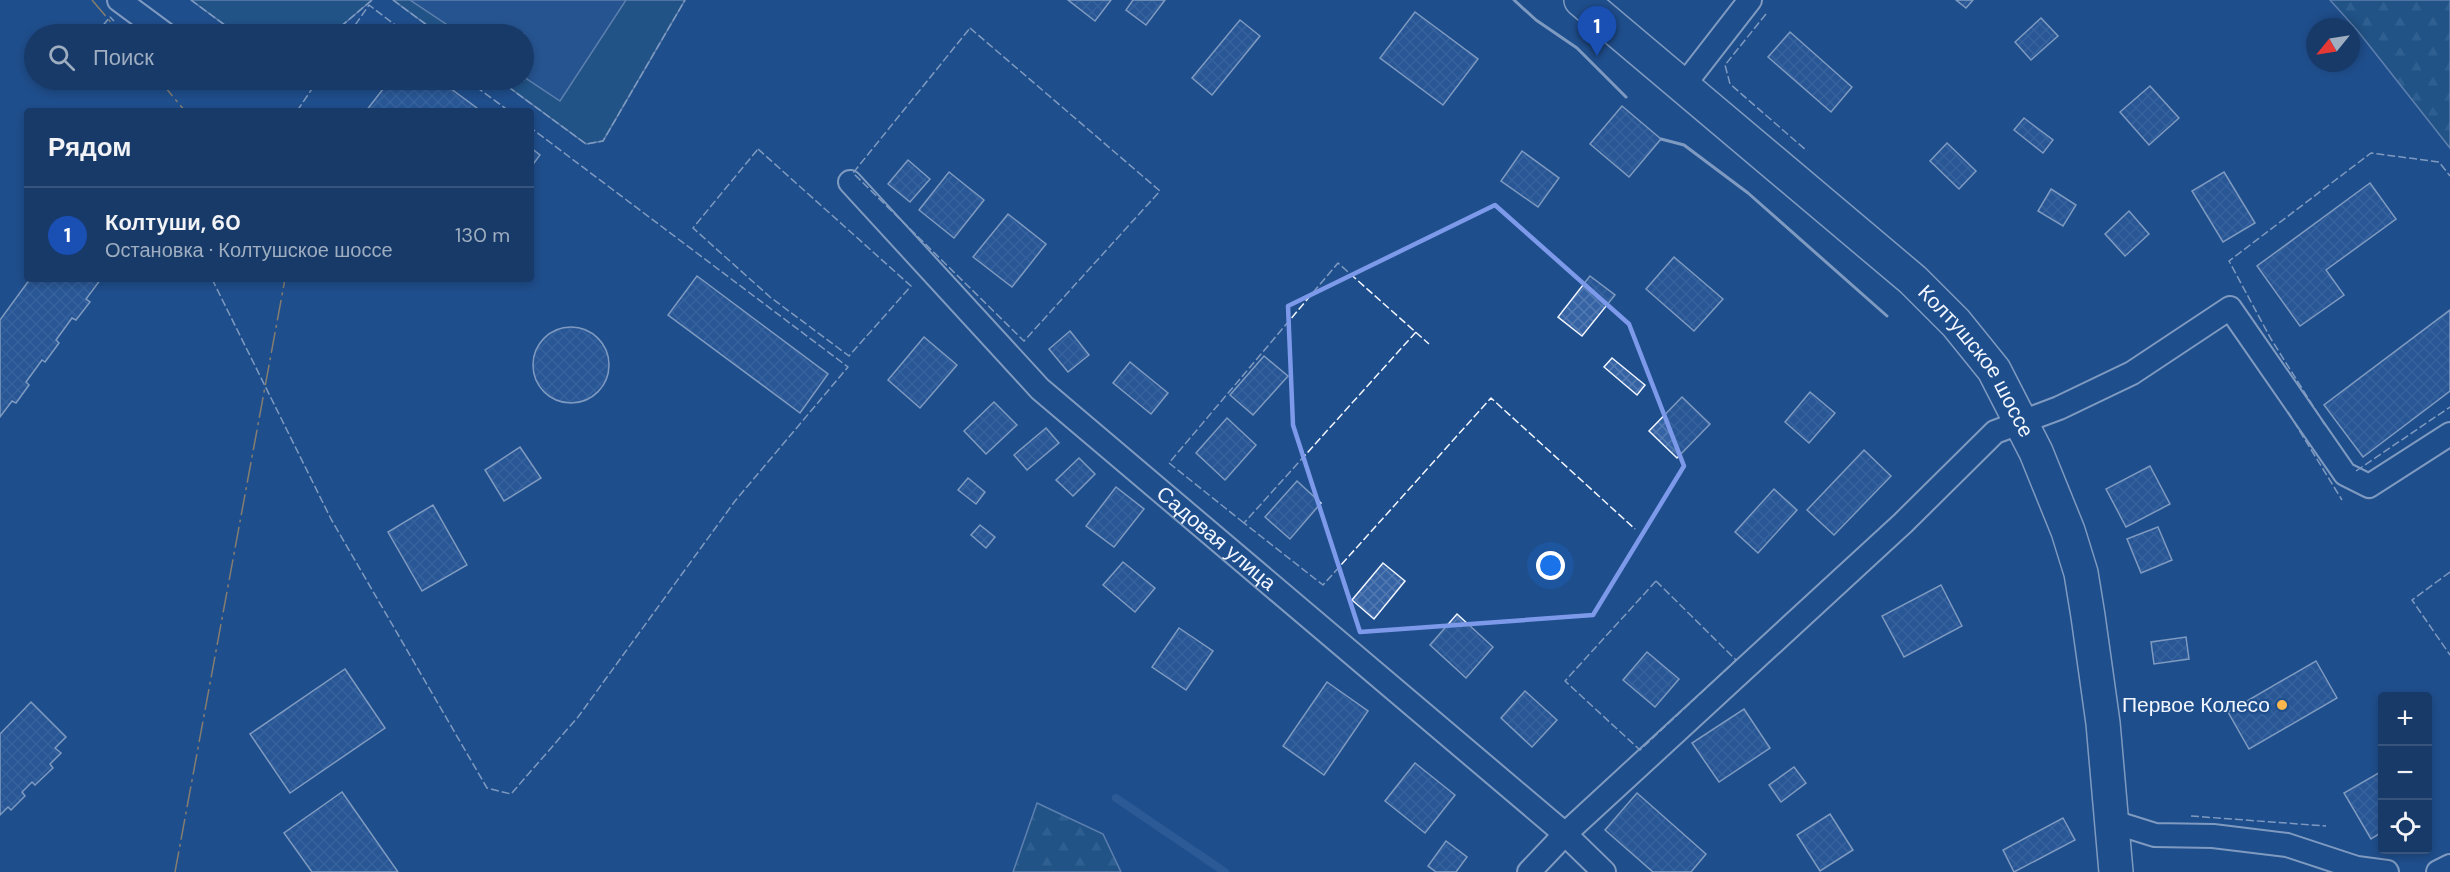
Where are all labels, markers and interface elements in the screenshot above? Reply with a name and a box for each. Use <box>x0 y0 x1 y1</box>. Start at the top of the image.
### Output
pin: 1 <box>1578 7 1616 56</box>
north arrow <box>2306 18 2360 72</box>
search box <box>24 24 534 90</box>
icon: search <box>45 41 78 74</box>
text: Поиск <box>93 43 154 72</box>
text: Рядом <box>48 130 131 164</box>
text: Колтуши, 60 <box>105 208 241 237</box>
text: 1 <box>64 222 71 248</box>
text: 130 m <box>455 222 510 248</box>
text: Остановка · Колтушское шоссе <box>105 237 393 263</box>
street label: Колтушское шоссе <box>1912 279 2040 442</box>
street label: Садовая улица <box>1151 480 1282 597</box>
your location <box>1536 551 1565 580</box>
place label: Первое Колесо <box>2122 691 2270 719</box>
map controls <box>2378 692 2432 854</box>
button: + <box>2378 692 2432 746</box>
marker: Первое Колесо <box>2275 698 2289 712</box>
button: − <box>2378 746 2432 800</box>
button: locate <box>2378 800 2432 854</box>

